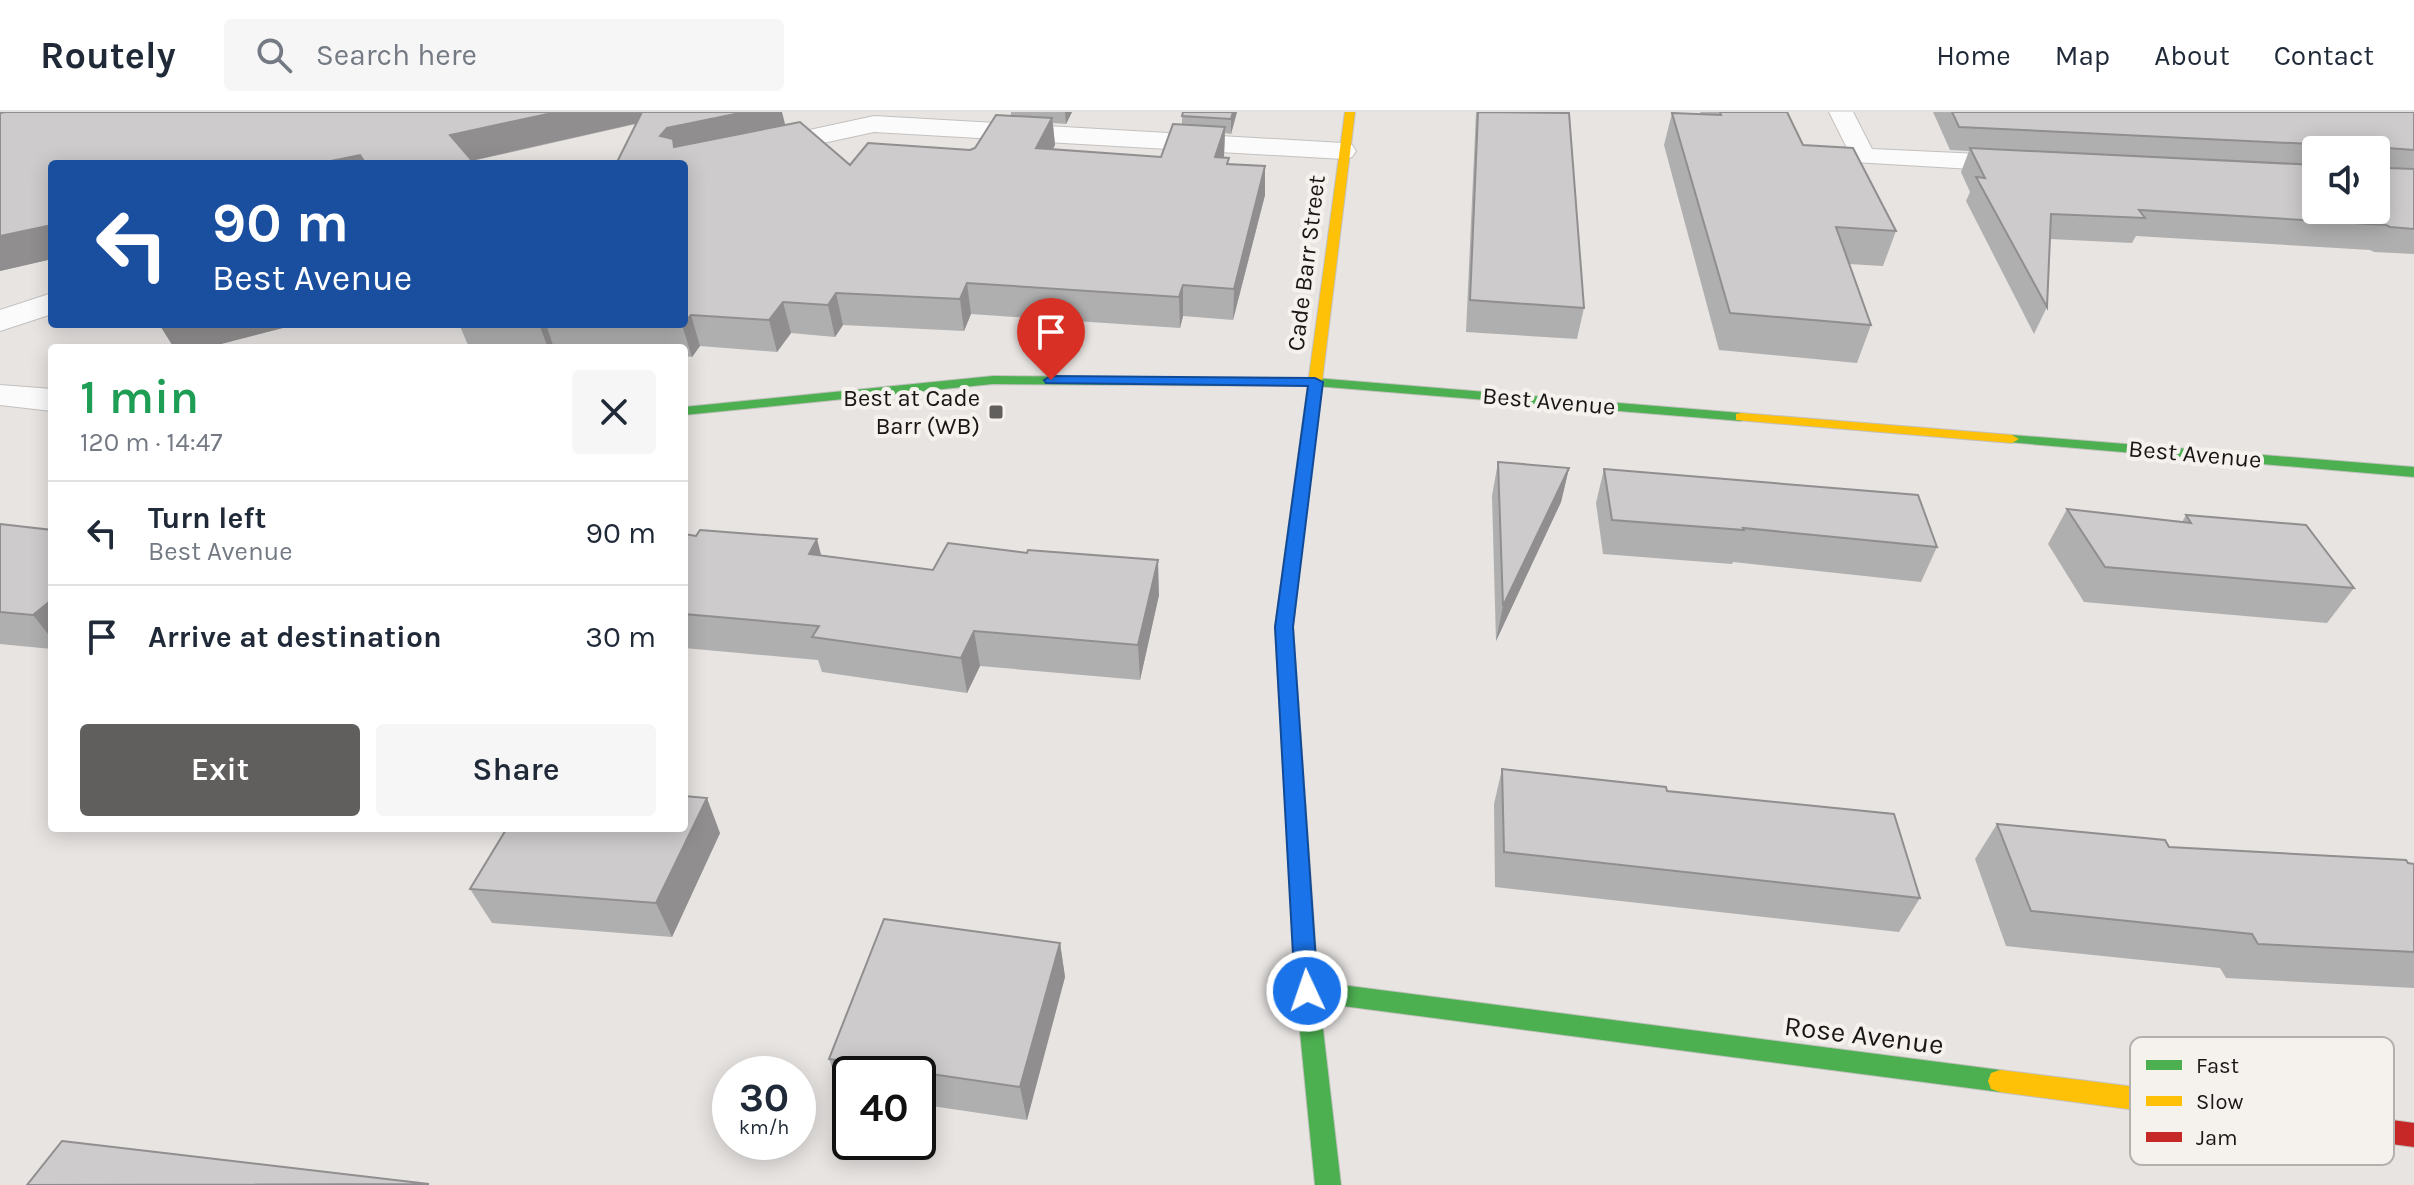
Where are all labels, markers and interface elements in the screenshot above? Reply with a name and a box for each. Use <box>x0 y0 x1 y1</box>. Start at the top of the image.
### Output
search box <box>224 19 784 91</box>
text: Routely <box>40 33 176 78</box>
icon: search <box>252 33 296 77</box>
text: Search here <box>316 37 477 73</box>
text: Home <box>1936 39 2011 72</box>
text: Map <box>2055 39 2110 72</box>
text: About <box>2154 39 2230 72</box>
text: Contact <box>2274 39 2374 72</box>
map controls <box>2302 136 2390 224</box>
button: sound <box>2302 136 2390 224</box>
street label: Cade Barr Street <box>1281 173 1331 353</box>
text: 90 m <box>212 190 349 255</box>
icon: left <box>80 192 184 296</box>
text: Best Avenue <box>212 257 412 299</box>
pin <box>1017 298 1085 380</box>
icon: arrive <box>1029 310 1073 354</box>
text: 1 min <box>80 369 199 425</box>
button: close <box>572 370 656 454</box>
street label: Best Avenue <box>1481 381 1617 421</box>
place label: Best at Cade Barr (WB) <box>843 384 980 440</box>
marker: Best at Cade Barr (WB) <box>987 403 1005 421</box>
text: 120 m · 14:47 <box>80 427 222 458</box>
street label: Best Avenue <box>2127 434 2263 474</box>
text: Turn left <box>148 500 266 536</box>
icon: left <box>80 511 124 555</box>
text: 90 m <box>586 515 656 551</box>
text: Best Avenue <box>148 536 293 567</box>
icon: arrive <box>80 615 124 659</box>
text: Arrive at destination <box>148 619 442 655</box>
text: 30 m <box>585 619 656 655</box>
button: Exit <box>80 724 360 816</box>
button: Share <box>376 724 656 816</box>
position arrow <box>1265 949 1349 1033</box>
street label: Rose Avenue <box>1782 1009 1946 1061</box>
legend <box>2130 1037 2394 1165</box>
text: Fast <box>2196 1053 2239 1079</box>
speed limit sign: 40 <box>832 1056 936 1160</box>
text: 30 <box>739 1074 789 1121</box>
text: Slow <box>2196 1089 2243 1115</box>
text: km/h <box>739 1116 789 1139</box>
text: Jam <box>2196 1125 2238 1151</box>

